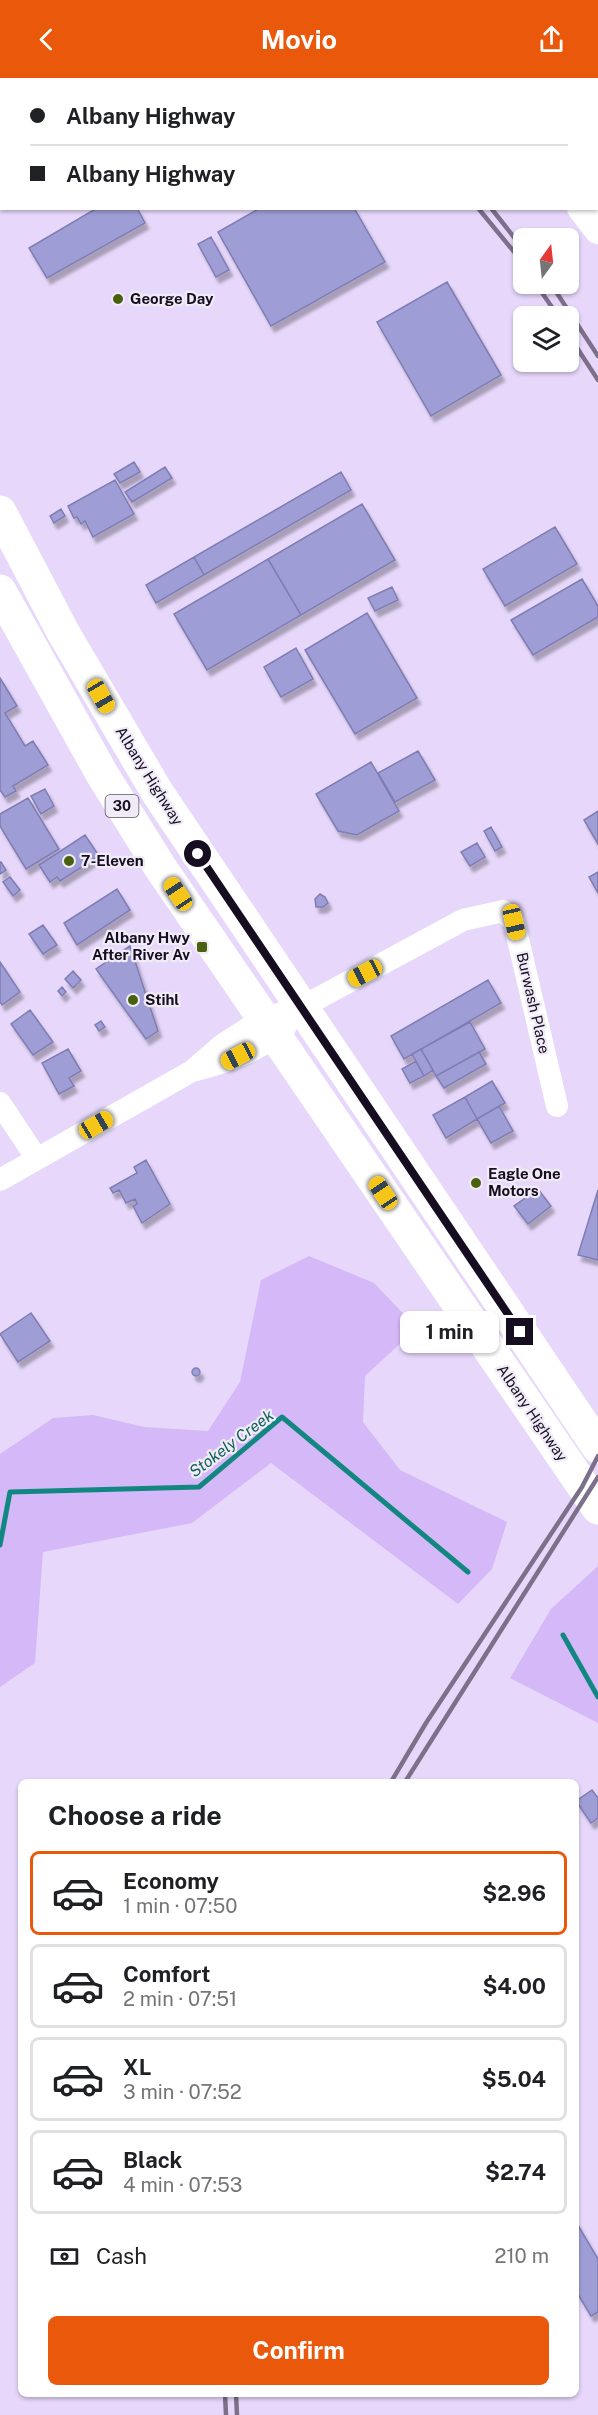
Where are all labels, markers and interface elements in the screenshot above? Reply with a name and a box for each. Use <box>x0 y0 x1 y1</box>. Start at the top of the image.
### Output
icon: back <box>30 23 63 56</box>
text: Movio <box>261 23 337 55</box>
icon: share <box>535 23 568 56</box>
text: Albany Highway <box>66 103 235 129</box>
text: Albany Highway <box>66 161 235 187</box>
north arrow <box>513 228 579 294</box>
map controls <box>513 228 579 372</box>
place label: George Day <box>130 290 214 307</box>
marker: George Day <box>111 292 125 306</box>
button: layers <box>513 306 579 372</box>
car <box>84 676 118 716</box>
street label: Albany Highway <box>112 723 187 828</box>
road number: 30 <box>106 795 138 817</box>
route start <box>184 840 211 867</box>
place label: 7-Eleven <box>81 852 144 869</box>
marker: 7-Eleven <box>62 854 76 868</box>
car <box>160 874 196 914</box>
car <box>501 902 527 942</box>
place label: Albany Hwy After River Av <box>92 929 191 963</box>
marker: Albany Hwy After River Av <box>195 940 209 954</box>
street label: Burwash Place <box>514 951 553 1055</box>
car <box>345 957 385 989</box>
place label: Stihl <box>145 991 179 1008</box>
marker: Stihl <box>126 993 140 1007</box>
car <box>218 1040 258 1072</box>
car <box>76 1108 116 1142</box>
place label: Eagle One Motors <box>488 1165 561 1199</box>
car <box>365 1173 401 1213</box>
marker: Eagle One Motors <box>469 1176 483 1190</box>
callout: 1 min <box>400 1311 499 1353</box>
route end <box>506 1318 533 1345</box>
text: 1 min <box>425 1320 474 1344</box>
street label: Albany Highway <box>494 1361 571 1464</box>
water label: Stokely Creek <box>185 1405 277 1481</box>
text: Choose a ride <box>48 1799 222 1831</box>
icon: car <box>51 1866 105 1920</box>
text: Economy <box>123 1868 219 1894</box>
text: $2.96 <box>482 1880 546 1906</box>
text: 1 min · 07:50 <box>123 1894 238 1918</box>
icon: car <box>51 1959 105 2013</box>
text: Comfort <box>123 1961 210 1987</box>
text: $4.00 <box>482 1973 546 1999</box>
text: 2 min · 07:51 <box>123 1987 237 2011</box>
icon: car <box>51 2052 105 2106</box>
text: XL <box>123 2054 151 2080</box>
text: $5.04 <box>482 2066 546 2092</box>
text: 3 min · 07:52 <box>123 2080 242 2104</box>
icon: car <box>51 2145 105 2199</box>
text: Black <box>123 2147 182 2173</box>
text: $2.74 <box>485 2159 546 2185</box>
text: 4 min · 07:53 <box>123 2173 242 2197</box>
icon: cash <box>48 2240 81 2273</box>
text: Cash <box>96 2243 147 2269</box>
text: 210 m <box>495 2244 549 2268</box>
button: Confirm <box>48 2316 549 2385</box>

